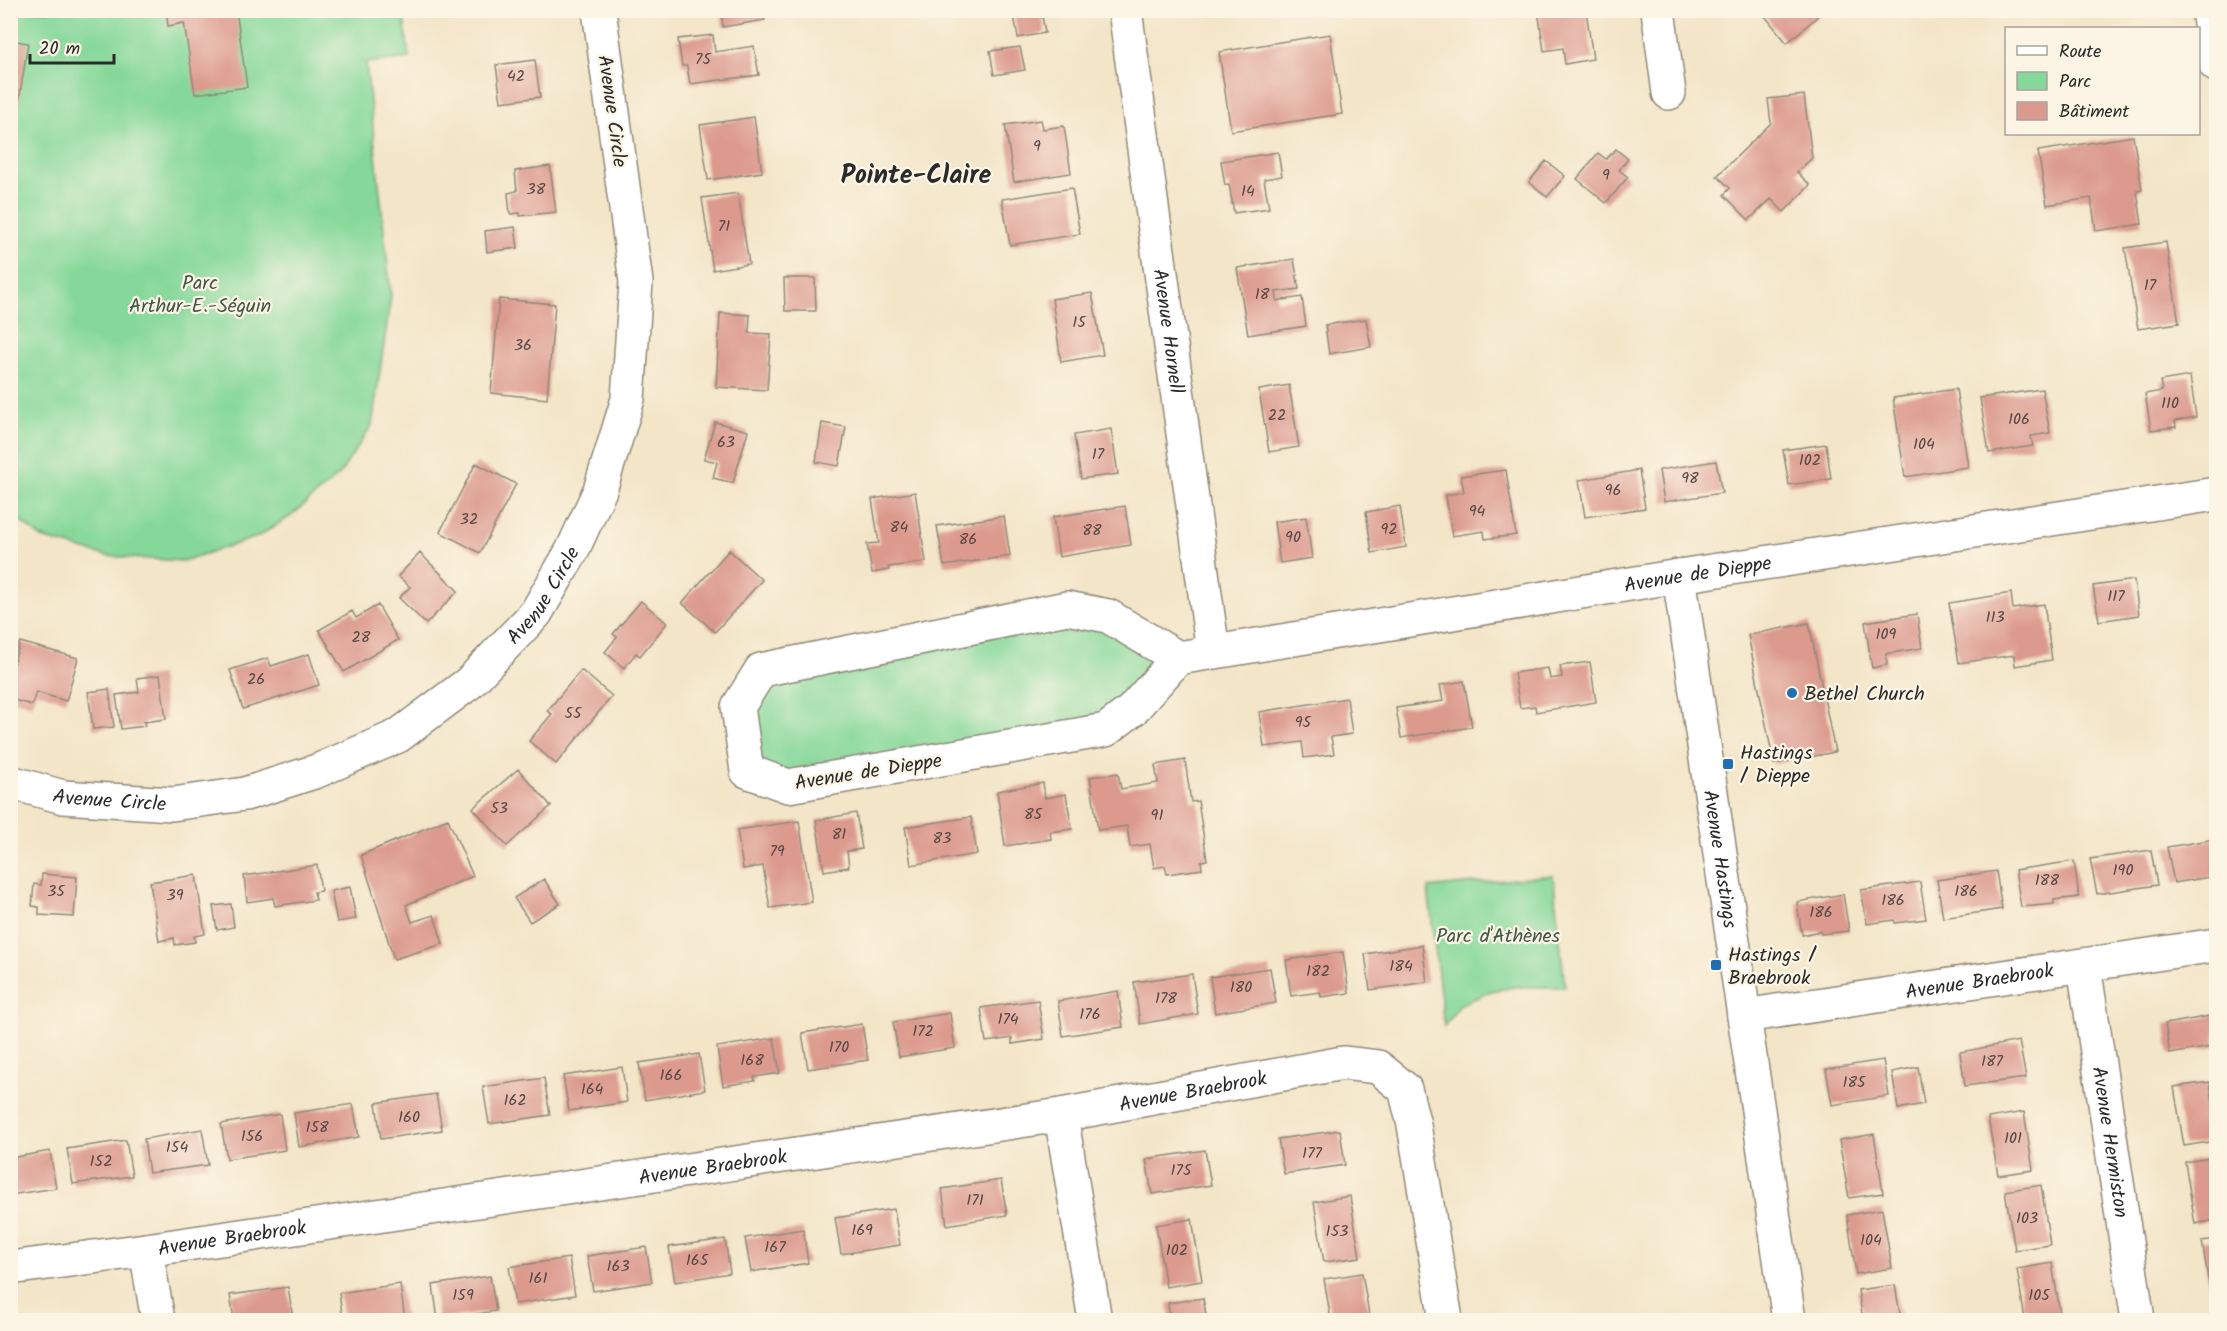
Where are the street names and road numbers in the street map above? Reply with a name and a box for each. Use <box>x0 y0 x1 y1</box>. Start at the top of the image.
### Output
street label: Avenue Circle <box>587 53 635 169</box>
street label: Avenue Hornell <box>1143 267 1191 396</box>
street label: Avenue Circle <box>500 541 589 653</box>
street label: Avenue de Dieppe <box>1622 548 1774 603</box>
street label: Avenue de Dieppe <box>792 746 944 800</box>
street label: Avenue Circle <box>49 781 167 822</box>
street label: Avenue Hastings <box>1693 788 1745 931</box>
street label: Avenue Braebrook <box>1903 956 2056 1010</box>
street label: Avenue Braebrook <box>1117 1063 1270 1122</box>
street label: Avenue Hermiston <box>2082 1064 2136 1220</box>
street label: Avenue Braebrook <box>637 1142 790 1195</box>
street label: Avenue Braebrook <box>156 1212 309 1266</box>

